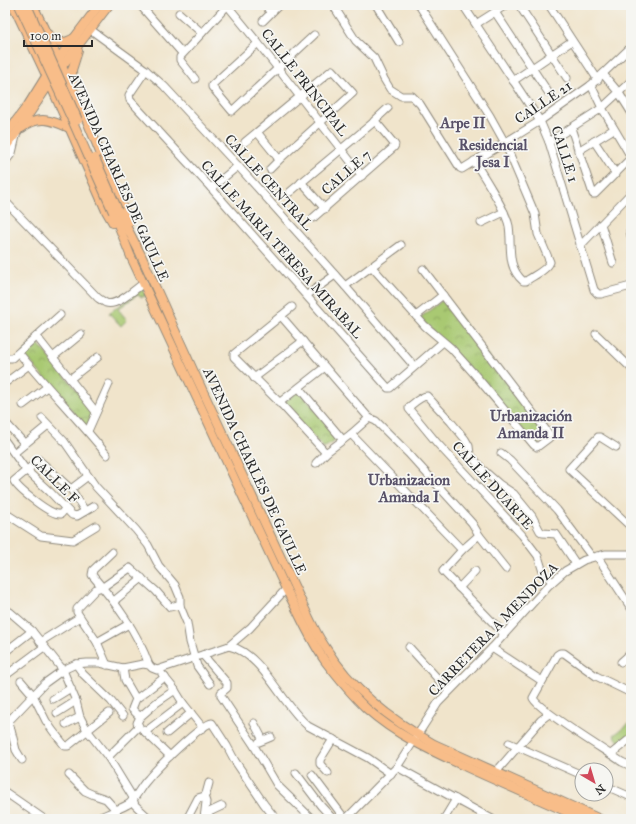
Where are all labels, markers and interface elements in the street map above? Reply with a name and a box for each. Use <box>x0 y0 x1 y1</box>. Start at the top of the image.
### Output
scale bar <box>24 22 92 48</box>
street label: CALLE PRINCIPAL <box>257 25 352 140</box>
text: 100 m <box>30 29 61 43</box>
street label: AVENIDA CHARLES DE GAULLE <box>64 69 172 284</box>
street label: CALLE 21 <box>512 77 575 128</box>
district label: Arpe II <box>439 114 486 133</box>
street label: CALLE 1 <box>547 124 582 185</box>
street label: CALLE CENTRAL <box>221 131 317 234</box>
district label: Residencial Jesa I <box>459 136 528 172</box>
street label: CALLE 7 <box>318 146 375 199</box>
street label: CALLE MARIA TERESA MIRABAL <box>197 157 367 342</box>
street label: AVENIDA CHARLES DE GAULLE <box>199 364 310 577</box>
district label: Urbanización Amanda II <box>490 407 573 442</box>
street label: CALLE DUARTE <box>449 438 537 533</box>
street label: CALLE F <box>27 451 83 507</box>
district label: Urbanizacion Amanda I <box>368 471 451 506</box>
street label: CARRETERA A MENDOZA <box>425 559 562 700</box>
north arrow <box>574 762 614 802</box>
text: N <box>592 781 608 798</box>

